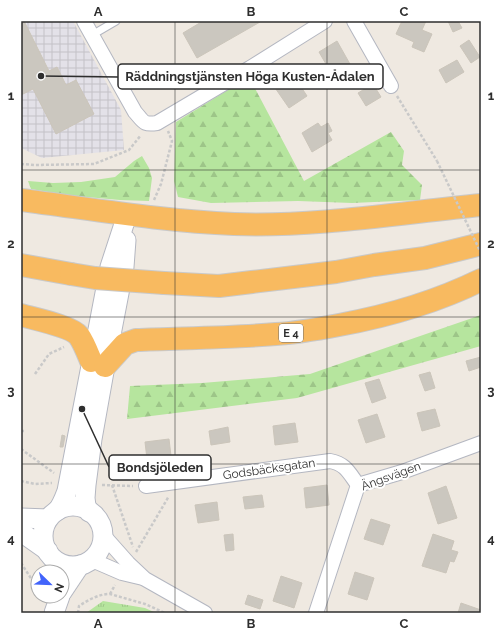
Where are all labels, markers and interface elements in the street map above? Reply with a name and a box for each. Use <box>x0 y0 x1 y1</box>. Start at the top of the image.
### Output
text: A <box>94 4 103 19</box>
text: B <box>247 4 256 19</box>
text: C <box>400 4 409 19</box>
callout: Räddningstjänsten Höga Kusten-Ådalen <box>118 64 383 89</box>
text: Räddningstjänsten Höga Kusten-Ådalen <box>125 69 375 84</box>
text: 1 <box>8 88 15 103</box>
text: 1 <box>488 88 495 103</box>
text: 2 <box>7 236 15 251</box>
text: 2 <box>487 236 495 251</box>
road number: E 4 <box>279 324 303 342</box>
text: 3 <box>7 383 15 398</box>
text: 3 <box>487 383 495 398</box>
callout: Bondsjöleden <box>109 455 211 480</box>
street label: Godsbäcksgatan <box>222 456 316 482</box>
street label: Ängsvägen <box>359 459 423 493</box>
text: Bondsjöleden <box>117 460 203 475</box>
text: 4 <box>7 531 15 546</box>
text: 4 <box>487 531 495 546</box>
north arrow <box>30 564 70 604</box>
text: N <box>51 581 66 594</box>
text: A <box>94 616 103 631</box>
text: B <box>247 616 256 631</box>
text: C <box>400 616 409 631</box>

